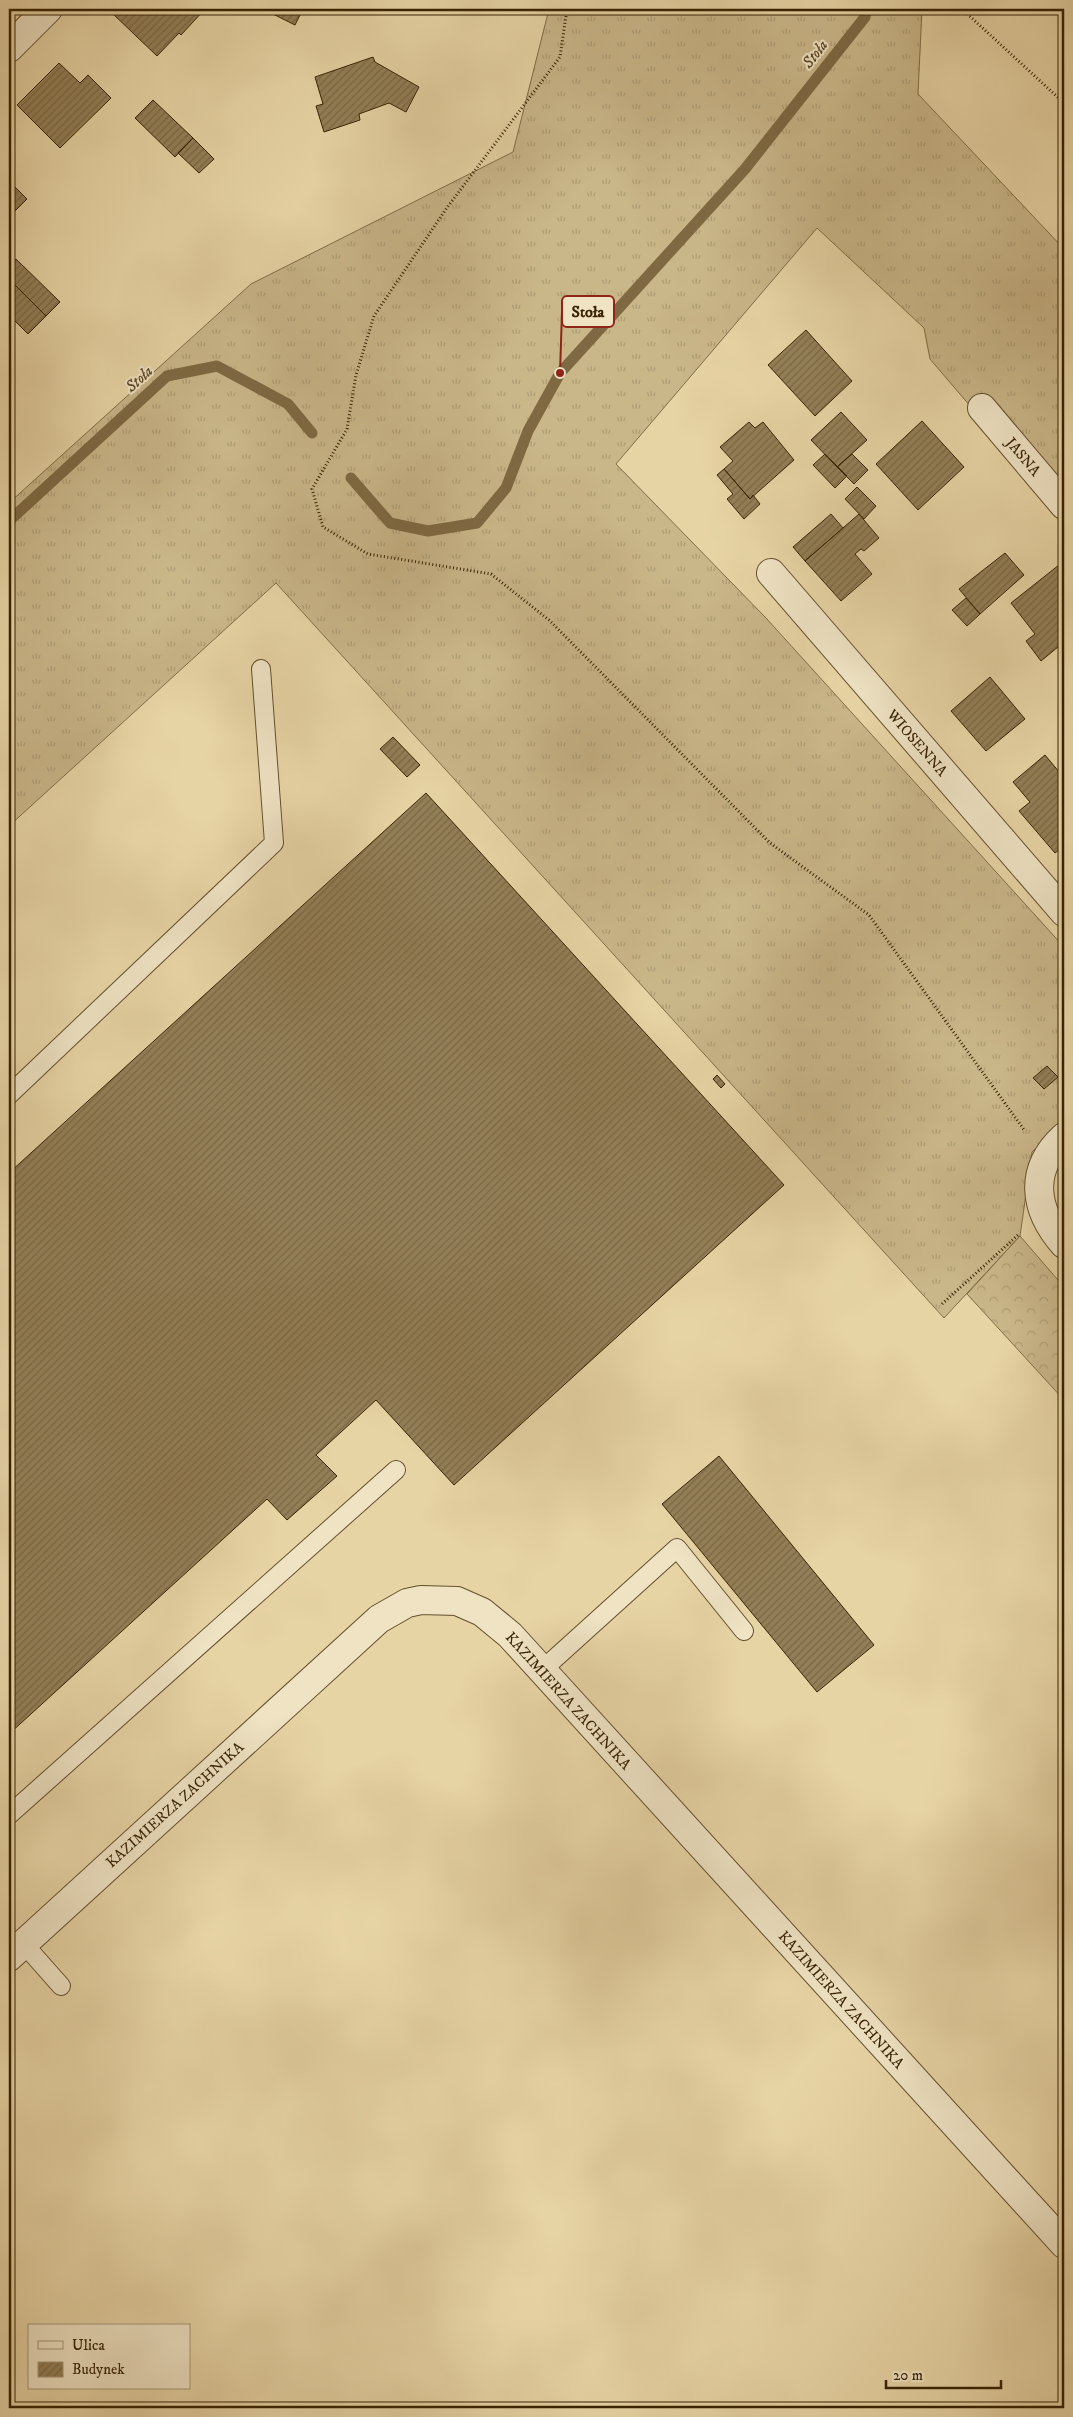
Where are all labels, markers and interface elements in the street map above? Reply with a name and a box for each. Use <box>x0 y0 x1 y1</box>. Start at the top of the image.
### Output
water label: Stoła <box>797 36 832 73</box>
callout: Stoła <box>562 296 614 327</box>
text: Stoła <box>572 302 606 322</box>
water label: Stoła <box>120 361 157 397</box>
street label: JASNA <box>1000 432 1045 481</box>
street label: WIOSENNA <box>882 705 952 781</box>
street label: KAZIMIERZA ZACHNIKA <box>501 1628 635 1774</box>
street label: KAZIMIERZA ZACHNIKA <box>102 1738 248 1872</box>
street label: KAZIMIERZA ZACHNIKA <box>774 1927 908 2073</box>
legend <box>28 2324 190 2390</box>
text: Ulica <box>72 2336 105 2355</box>
scale bar <box>886 2357 1000 2389</box>
text: Budynek <box>72 2360 125 2379</box>
text: 20 m <box>893 2366 923 2385</box>

